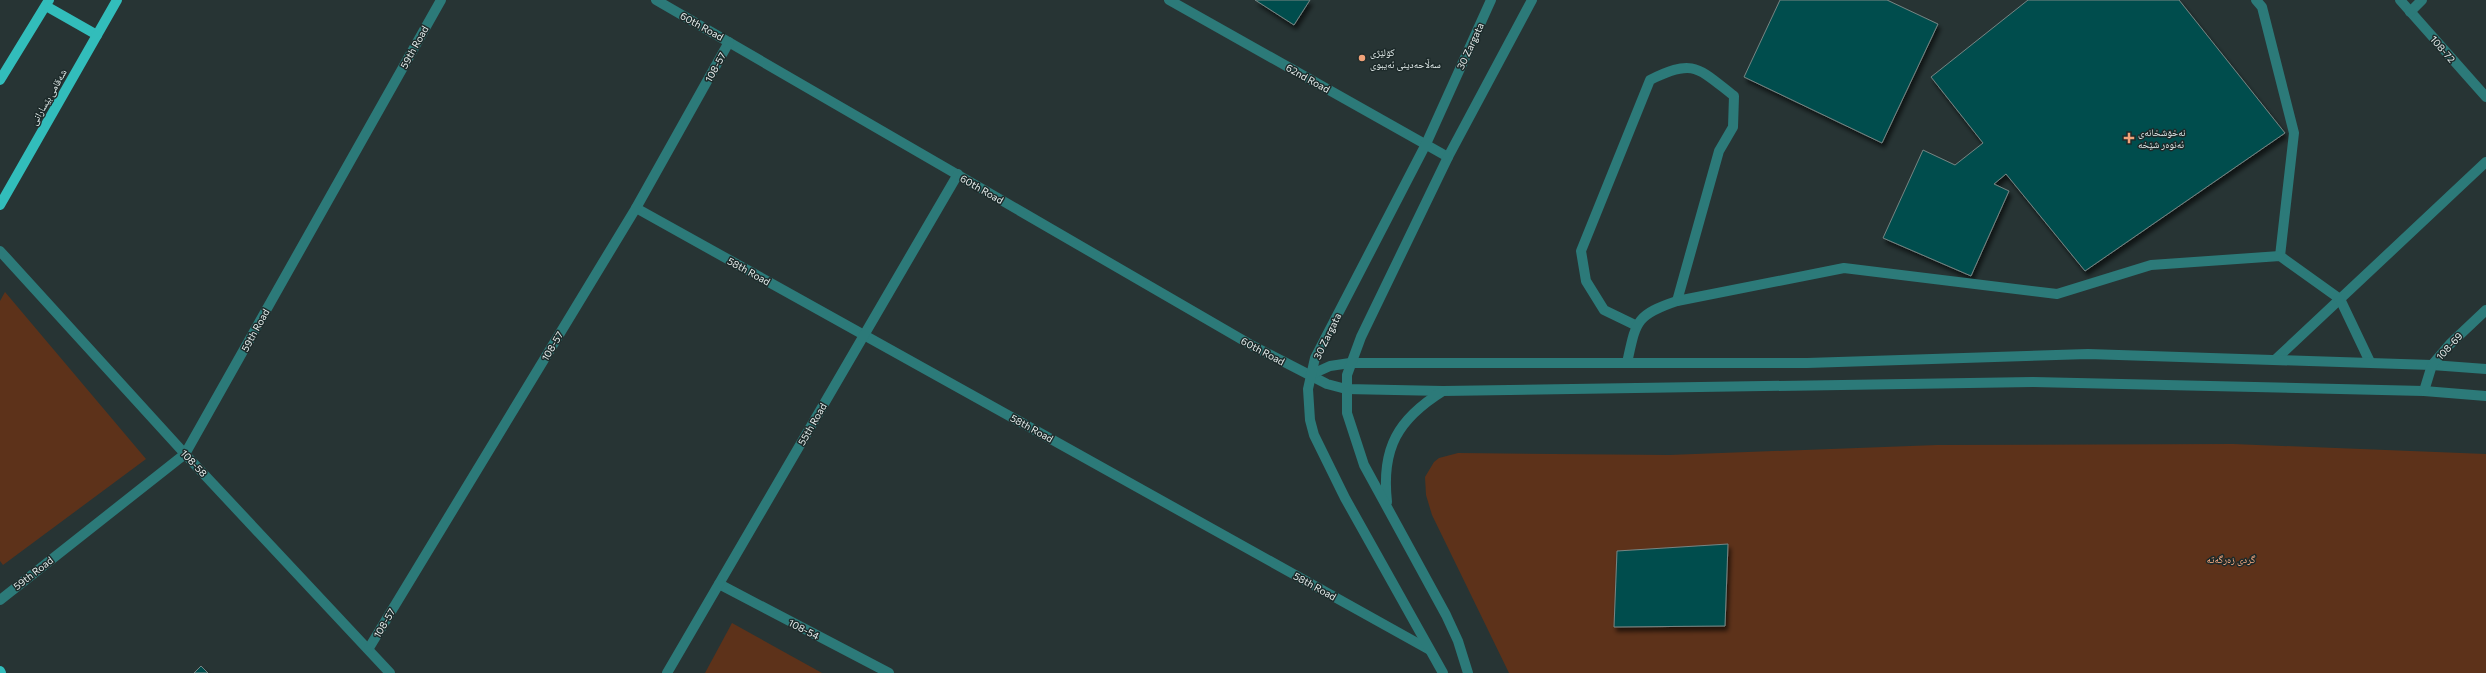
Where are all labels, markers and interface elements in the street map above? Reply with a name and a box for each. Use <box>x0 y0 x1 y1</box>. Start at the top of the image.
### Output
street label: 60th Road <box>678 9 726 43</box>
street label: 30 Zargata <box>1454 21 1486 71</box>
street label: 59th Road <box>397 23 431 70</box>
street label: 108-72 <box>2428 33 2458 65</box>
place label: کۆلێژی سەڵاحەدینی ئەیبوی <box>1370 46 1441 71</box>
street label: 108-57 <box>702 50 728 84</box>
marker: کۆلێژی سەڵاحەدینی ئەیبوی <box>1357 53 1367 63</box>
street label: 62nd Road <box>1284 61 1332 95</box>
street label: شەقامی بێسارانی <box>27 67 70 128</box>
place label: نەخۆشخانەی ئەنوەر شێخە <box>2138 126 2186 150</box>
marker: نەخۆشخانەی ئەنوەر شێخە <box>2123 132 2135 144</box>
street label: 60th Road <box>958 172 1006 206</box>
street label: 58th Road <box>726 254 773 288</box>
street label: 59th Road <box>238 306 272 353</box>
street label: 30 Zargata <box>1311 311 1343 361</box>
street label: 108-57 <box>539 329 565 363</box>
street label: 108-69 <box>2433 330 2465 362</box>
street label: 60th Road <box>1239 335 1287 368</box>
street label: 55th Road <box>795 401 829 447</box>
street label: 58th Road <box>1009 411 1056 445</box>
street label: 108-58 <box>178 447 210 479</box>
park label: گردی زەرگەتە <box>2207 553 2256 566</box>
street label: 59th Road <box>11 554 55 592</box>
street label: 58th Road <box>1292 569 1339 603</box>
street label: 108-57 <box>371 606 397 640</box>
street label: 108-54 <box>787 616 821 642</box>

